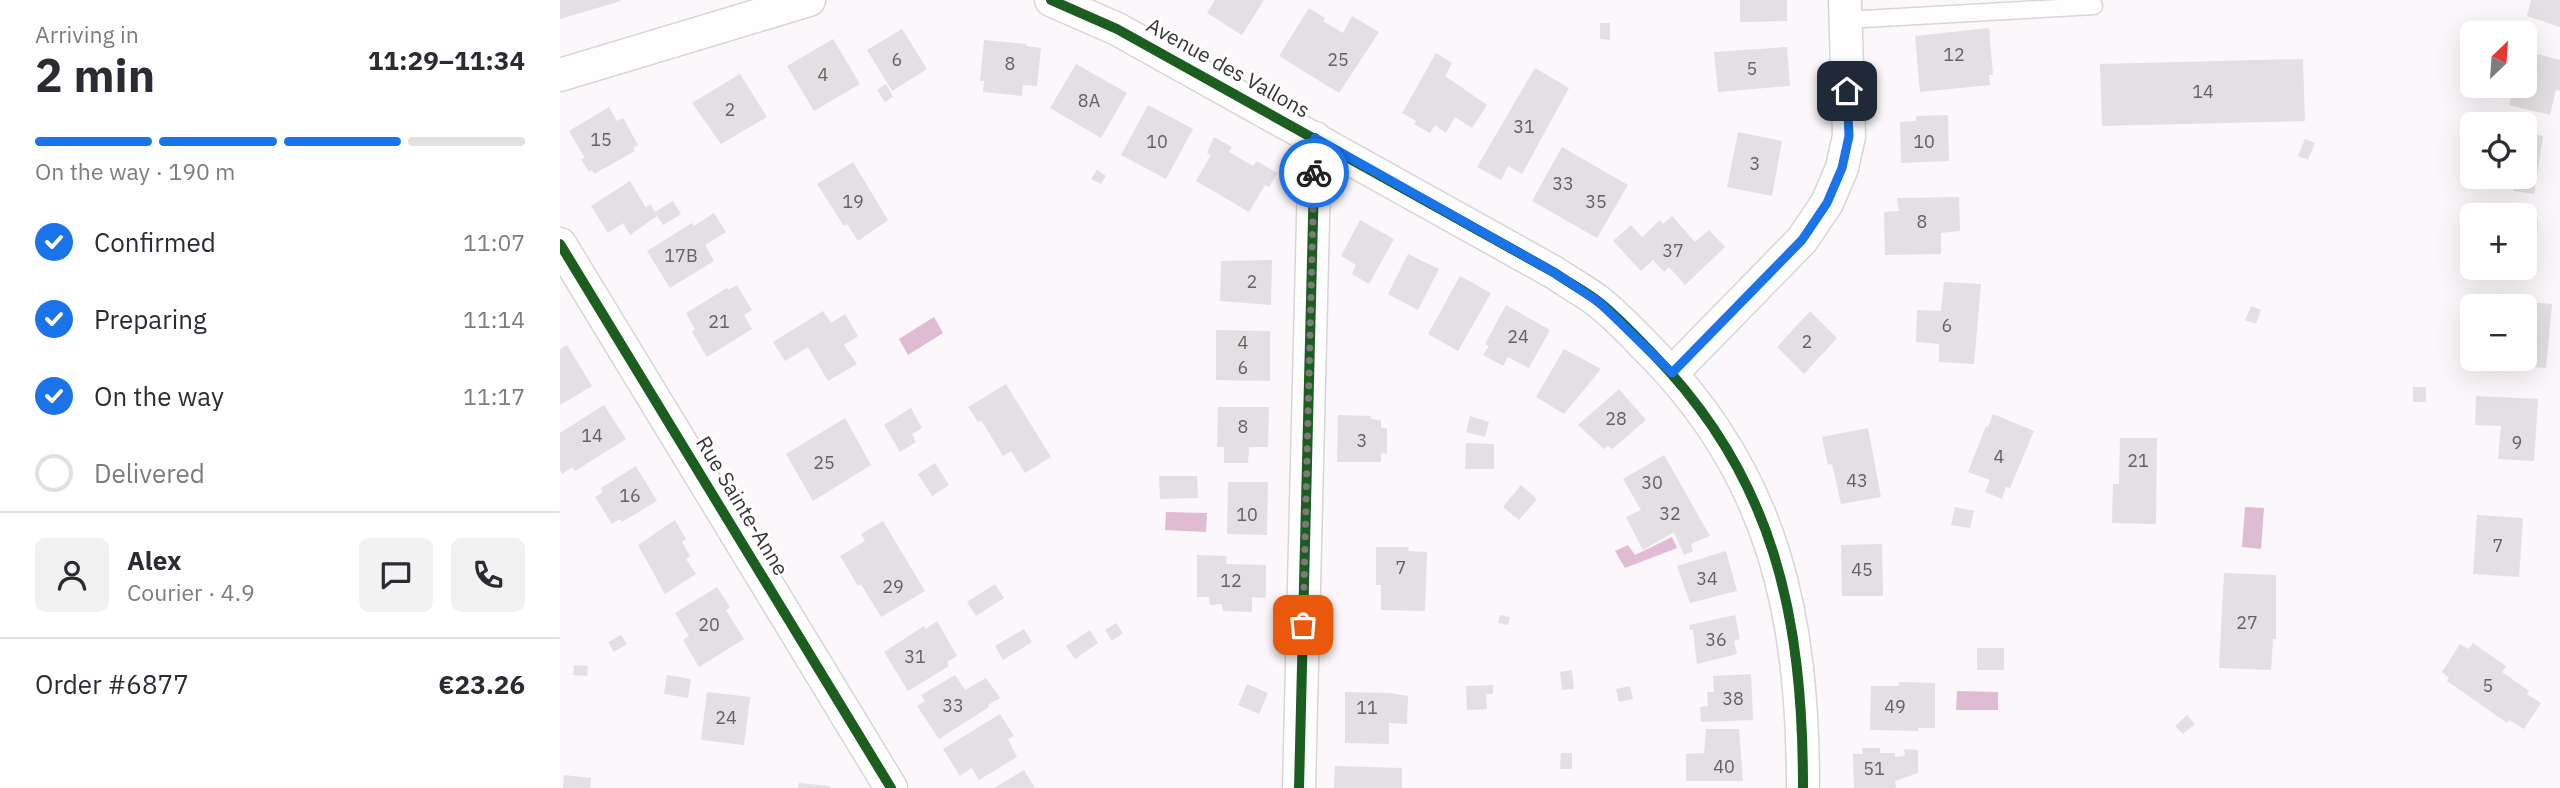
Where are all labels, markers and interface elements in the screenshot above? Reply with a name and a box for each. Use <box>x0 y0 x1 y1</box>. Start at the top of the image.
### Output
street label: Avenue des Vallons <box>1142 11 1315 124</box>
text: Arriving in <box>35 19 139 49</box>
north arrow <box>2460 21 2538 98</box>
map controls <box>2460 21 2537 371</box>
text: 11:29–11:34 <box>368 43 525 77</box>
house number: 12 <box>1943 43 1965 66</box>
text: 2 min <box>35 45 155 105</box>
house number: 6 <box>892 48 902 71</box>
house number: 25 <box>1327 48 1349 71</box>
house number: 8 <box>1005 52 1015 75</box>
house number: 5 <box>1747 57 1757 80</box>
pin <box>1817 61 1877 121</box>
house number: 4 <box>818 63 829 86</box>
icon: home <box>1828 72 1866 110</box>
house number: 14 <box>2192 80 2214 103</box>
house number: 8A <box>1078 89 1101 112</box>
house number: 2 <box>725 98 735 121</box>
button: locate <box>2460 112 2537 189</box>
house number: 31 <box>1513 115 1535 138</box>
house number: 15 <box>590 128 612 151</box>
house number: 10 <box>1146 130 1168 153</box>
house number: 10 <box>1913 130 1935 153</box>
courier <box>1279 138 1349 208</box>
house number: 3 <box>1750 152 1760 175</box>
icon: bike <box>1295 154 1333 192</box>
text: On the way · 190 m <box>35 156 235 186</box>
house number: 33 <box>1552 172 1574 195</box>
house number: 19 <box>842 190 864 213</box>
house number: 35 <box>1585 190 1607 213</box>
button: + <box>2460 203 2537 280</box>
house number: 8 <box>1917 210 1927 233</box>
icon: check <box>35 223 73 261</box>
text: Confirmed <box>94 225 216 259</box>
text: 11:07 <box>463 227 525 257</box>
house number: 37 <box>1662 239 1684 262</box>
house number: 17B <box>664 244 698 267</box>
house number: 2 <box>1247 270 1257 293</box>
button: − <box>2460 294 2537 371</box>
icon: check <box>35 300 73 338</box>
text: Preparing <box>94 302 207 336</box>
text: 11:14 <box>463 304 525 334</box>
house number: 21 <box>708 310 730 333</box>
house number: 6 <box>1942 314 1952 337</box>
house number: 24 <box>1507 325 1529 348</box>
house number: 2 <box>1802 330 1812 353</box>
house number: 4 <box>1238 331 1249 354</box>
house number: 6 <box>1238 356 1248 379</box>
icon: check <box>35 377 73 415</box>
text: On the way <box>94 379 224 413</box>
text: 11:17 <box>463 381 525 411</box>
house number: 28 <box>1605 407 1627 430</box>
house number: 8 <box>1238 415 1248 438</box>
house number: 14 <box>581 424 603 447</box>
house number: 3 <box>1357 429 1367 452</box>
street label: Rue Sainte-Anne <box>690 430 796 581</box>
house number: 9 <box>2512 431 2522 454</box>
house number: 4 <box>1994 445 2005 468</box>
house number: 21 <box>2127 449 2149 472</box>
house number: 25 <box>813 451 835 474</box>
text: Delivered <box>94 456 205 490</box>
house number: 43 <box>1846 469 1868 492</box>
house number: 30 <box>1641 471 1663 494</box>
house number: 16 <box>619 484 641 507</box>
house number: 32 <box>1659 502 1681 525</box>
house number: 10 <box>1236 503 1258 526</box>
house number: 7 <box>2493 534 2503 557</box>
button: person <box>35 538 109 612</box>
button: chat <box>359 538 433 612</box>
button: phone <box>451 538 525 612</box>
text: Alex <box>127 543 181 577</box>
house number: 7 <box>1396 556 1406 579</box>
house number: 45 <box>1851 558 1873 581</box>
house number: 34 <box>1696 567 1718 590</box>
house number: 12 <box>1220 569 1242 592</box>
house number: 29 <box>882 575 904 598</box>
text: Courier · 4.9 <box>127 577 255 607</box>
pin <box>1273 595 1333 655</box>
icon: bag <box>1284 606 1322 644</box>
house number: 27 <box>2236 611 2258 634</box>
house number: 20 <box>698 613 720 636</box>
house number: 36 <box>1705 628 1727 651</box>
house number: 31 <box>904 645 926 668</box>
text: Order #6877 <box>35 667 189 701</box>
text: €23.26 <box>438 667 525 701</box>
house number: 5 <box>2483 674 2493 697</box>
house number: 38 <box>1722 687 1744 710</box>
house number: 33 <box>942 694 964 717</box>
house number: 49 <box>1884 695 1906 718</box>
house number: 11 <box>1356 696 1378 719</box>
house number: 24 <box>715 706 737 729</box>
house number: 40 <box>1713 755 1735 778</box>
house number: 51 <box>1863 757 1885 780</box>

